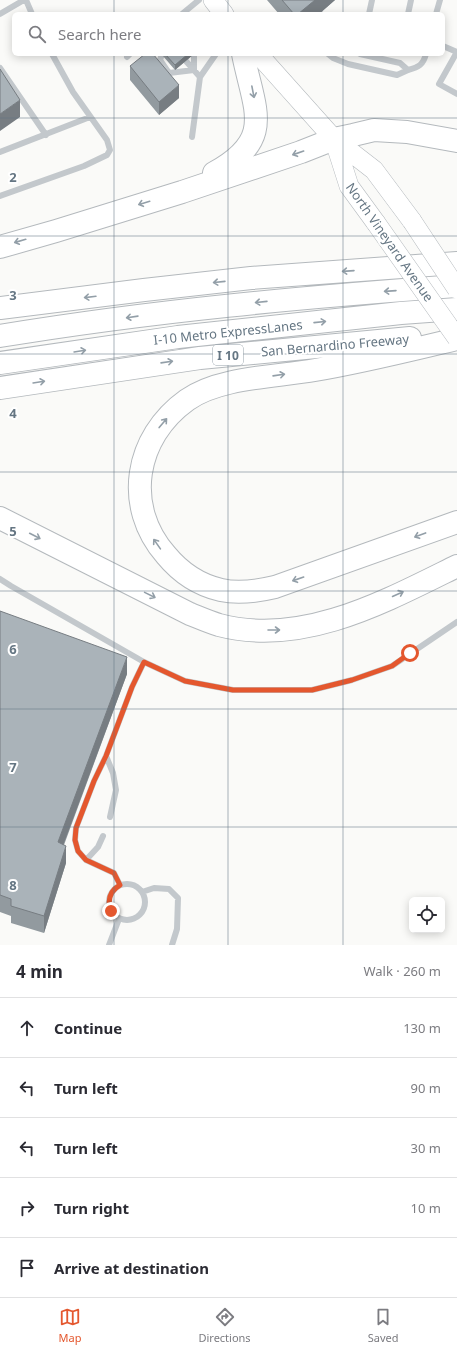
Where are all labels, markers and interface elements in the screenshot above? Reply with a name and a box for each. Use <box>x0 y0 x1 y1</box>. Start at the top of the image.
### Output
search box <box>12 12 445 56</box>
icon: search <box>26 23 48 45</box>
text: Search here <box>58 24 141 44</box>
one-way arrow <box>249 85 257 98</box>
one-way arrow <box>292 150 304 158</box>
text: 2 <box>9 168 17 186</box>
street label: North Vineyard Avenue <box>342 179 438 305</box>
one-way arrow <box>138 200 151 207</box>
one-way arrow <box>14 238 27 245</box>
one-way arrow <box>342 268 355 275</box>
one-way arrow <box>213 278 226 286</box>
text: 3 <box>9 286 17 304</box>
one-way arrow <box>384 287 397 294</box>
one-way arrow <box>84 293 97 301</box>
one-way arrow <box>255 299 268 306</box>
one-way arrow <box>126 313 139 321</box>
street label: I-10 Metro ExpressLanes <box>153 315 303 349</box>
one-way arrow <box>313 318 326 326</box>
street label: San Bernardino Freeway <box>260 330 410 360</box>
road number: I 10 <box>213 345 243 365</box>
one-way arrow <box>73 347 86 355</box>
one-way arrow <box>160 358 173 366</box>
one-way arrow <box>272 371 285 379</box>
one-way arrow <box>32 378 45 386</box>
text: 4 <box>9 404 17 422</box>
one-way arrow <box>158 418 167 428</box>
text: 5 <box>9 522 17 540</box>
one-way arrow <box>415 531 427 539</box>
one-way arrow <box>28 532 40 540</box>
one-way arrow <box>153 538 161 549</box>
one-way arrow <box>292 576 305 583</box>
one-way arrow <box>391 590 403 597</box>
one-way arrow <box>144 592 156 599</box>
one-way arrow <box>267 626 280 634</box>
text: 6 <box>9 640 17 658</box>
route start <box>401 644 419 662</box>
text: 7 <box>9 758 17 776</box>
text: 8 <box>9 876 17 894</box>
map controls <box>409 897 445 933</box>
button: locate <box>409 897 445 933</box>
route end <box>102 902 120 920</box>
text: 4 min <box>16 960 63 983</box>
text: Walk · 260 m <box>363 962 441 980</box>
icon: ahead <box>16 1017 38 1039</box>
text: Continue <box>54 1018 122 1038</box>
text: 130 m <box>403 1019 441 1037</box>
icon: left <box>16 1077 38 1099</box>
text: Turn left <box>54 1078 118 1098</box>
text: 90 m <box>411 1079 441 1097</box>
icon: left <box>16 1137 38 1159</box>
text: Turn left <box>54 1138 118 1158</box>
text: 30 m <box>411 1139 441 1157</box>
icon: right <box>16 1197 38 1219</box>
text: Turn right <box>54 1198 129 1218</box>
text: 10 m <box>411 1199 441 1217</box>
icon: arrive <box>16 1257 38 1279</box>
text: Arrive at destination <box>54 1258 209 1278</box>
tab: Map <box>59 1306 81 1345</box>
tab: Directions <box>198 1306 251 1345</box>
tab: Saved <box>368 1306 398 1345</box>

